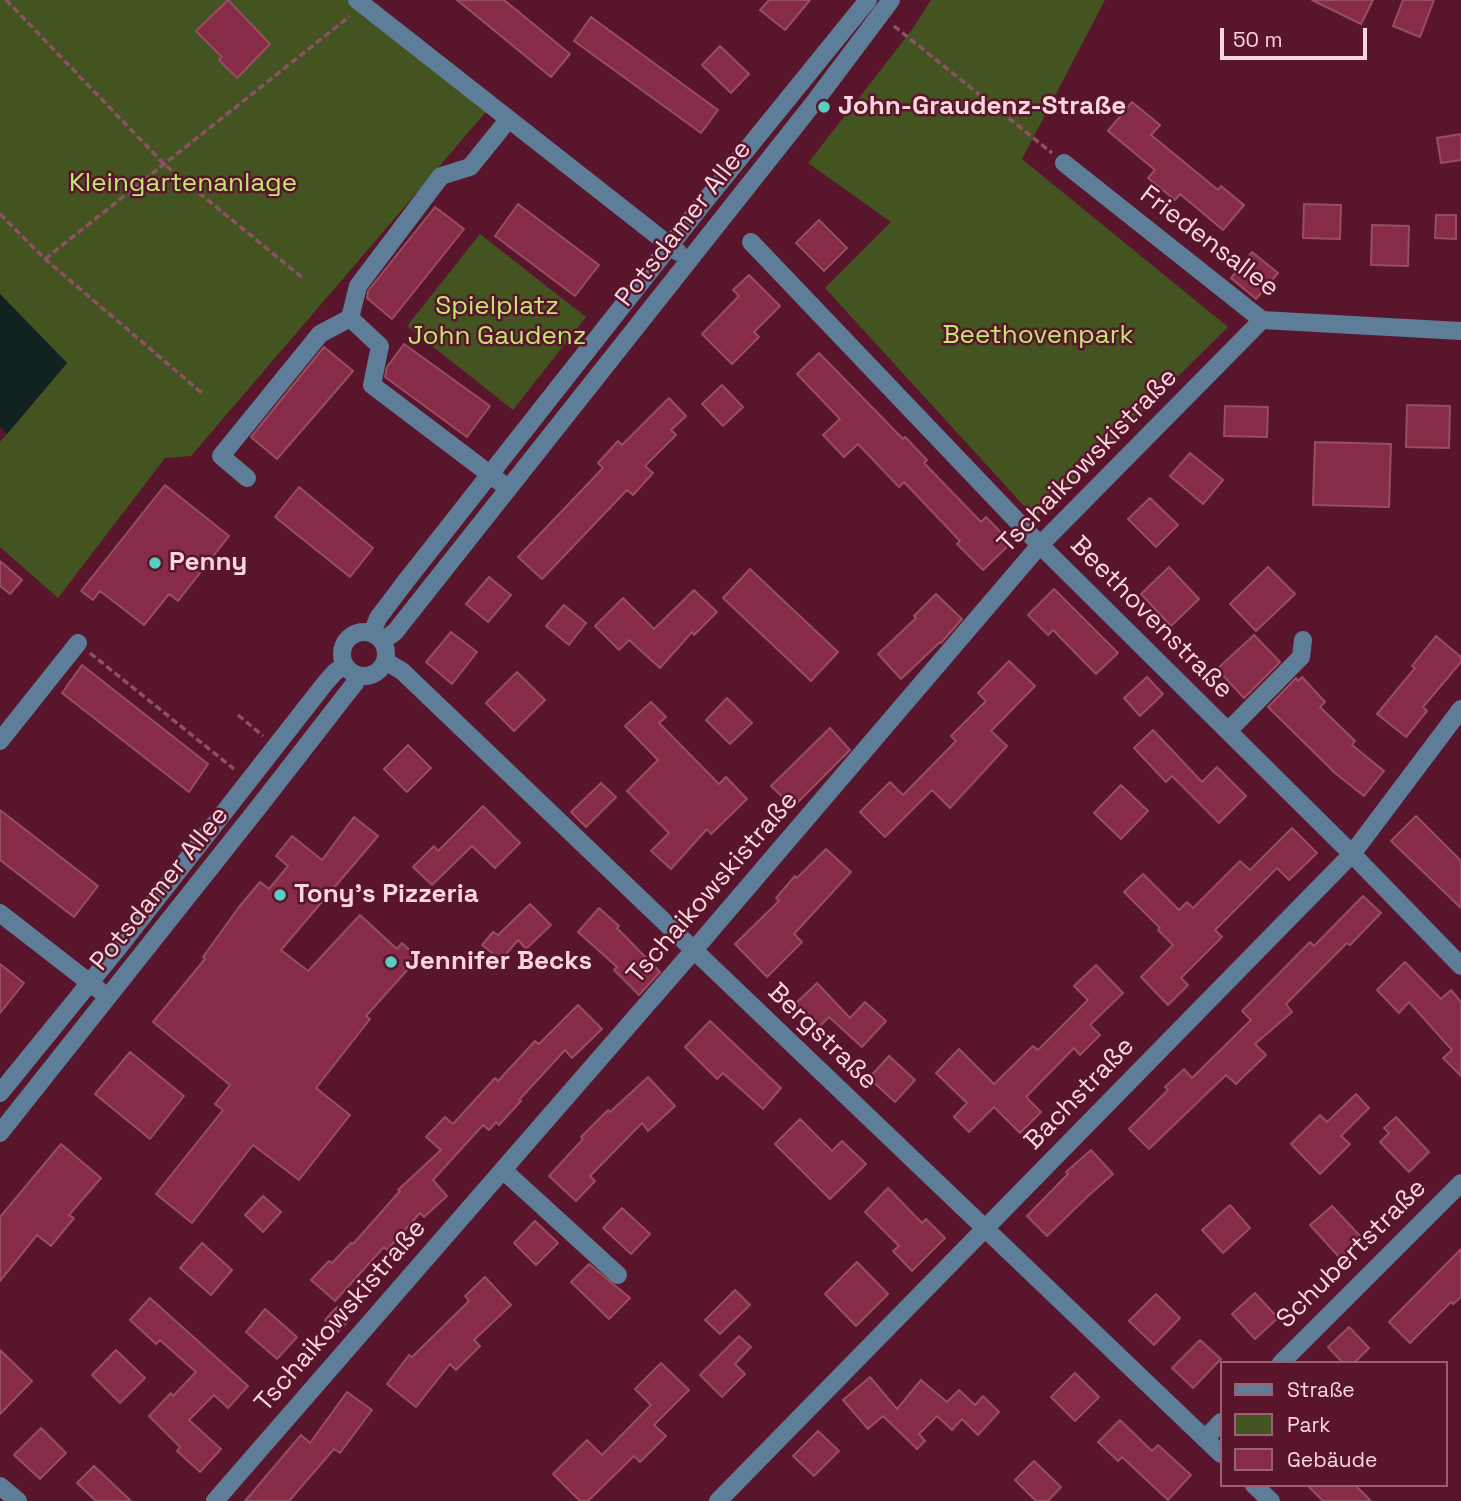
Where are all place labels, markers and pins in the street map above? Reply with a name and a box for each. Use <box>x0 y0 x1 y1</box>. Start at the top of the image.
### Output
place label: John-Graudenz-Straße <box>838 91 1126 123</box>
marker: John-Graudenz-Straße <box>816 99 832 115</box>
place label: Penny <box>169 547 247 579</box>
marker: Penny <box>147 555 163 571</box>
place label: Tony's Pizzeria <box>294 879 479 911</box>
marker: Tony's Pizzeria <box>272 887 288 903</box>
place label: Jennifer Becks <box>405 946 592 978</box>
marker: Jennifer Becks <box>383 954 399 970</box>

